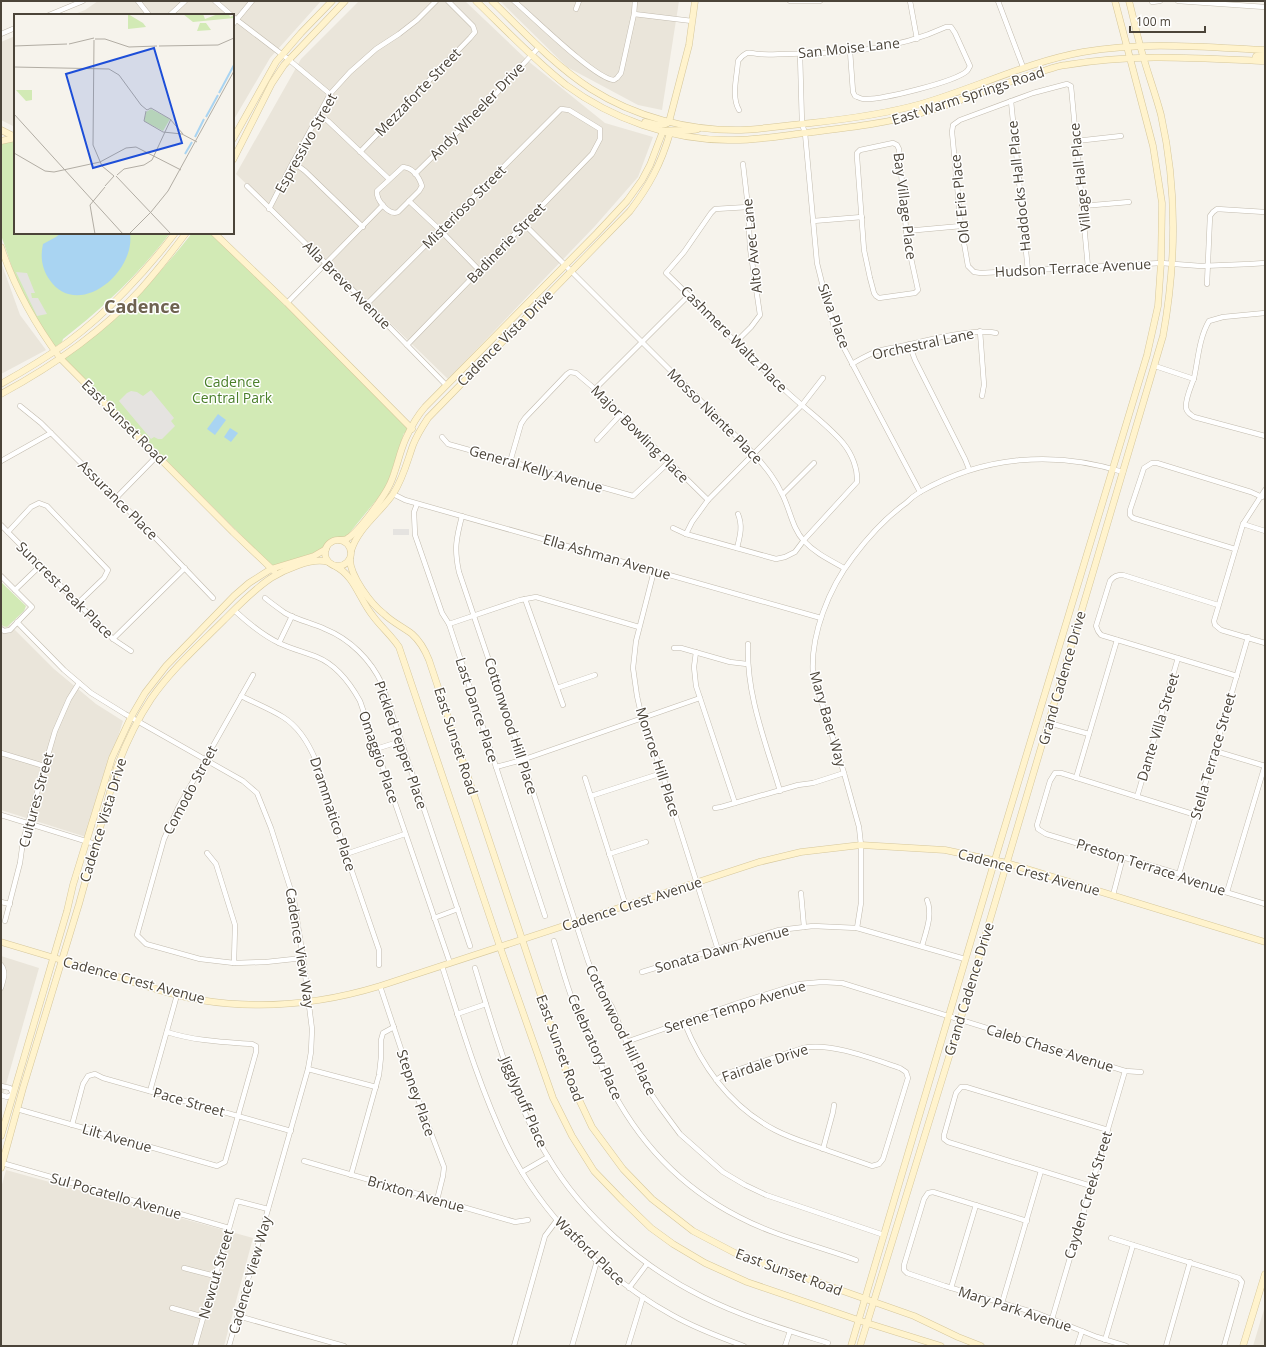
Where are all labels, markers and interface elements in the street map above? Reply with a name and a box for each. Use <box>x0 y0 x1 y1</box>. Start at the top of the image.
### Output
scale bar <box>1130 8 1205 34</box>
text: 100 m <box>1136 13 1171 30</box>
inset map <box>14 14 234 234</box>
street label: San Moise Lane <box>797 33 901 62</box>
street label: Mezzaforte Street <box>371 43 465 140</box>
street label: Andy Wheeler Drive <box>425 58 528 164</box>
street label: East Warm Springs Road <box>889 62 1047 129</box>
street label: Espressivo Street <box>270 89 341 196</box>
street label: Haddocks Hall Place <box>1002 120 1035 252</box>
street label: Village Hall Place <box>1064 122 1095 232</box>
street label: Bay Village Place <box>890 151 921 261</box>
street label: Old Erie Place <box>945 153 974 245</box>
street label: Misterioso Street <box>418 161 510 253</box>
street label: Badinerie Street <box>462 198 549 287</box>
street label: Alto Avec Lane <box>737 198 766 294</box>
street label: Alla Breve Avenue <box>299 236 396 333</box>
street label: Hudson Terrace Avenue <box>994 254 1152 281</box>
street label: Cashmere Waltz Place <box>677 281 792 396</box>
street label: Silva Place <box>814 281 855 351</box>
street label: Cadence Vista Drive <box>452 285 557 390</box>
district label: Cadence <box>104 294 180 318</box>
street label: Orchestral Lane <box>870 323 976 364</box>
street label: Mosso Niente Place <box>663 364 767 468</box>
park label: Cadence Central Park <box>192 372 273 407</box>
street label: East Sunset Road <box>78 375 171 468</box>
street label: Major Bowling Place <box>587 381 694 487</box>
street label: General Kelly Avenue <box>467 440 605 497</box>
street label: Assurance Place <box>74 456 162 544</box>
street label: Ella Ashman Avenue <box>541 529 673 584</box>
street label: Suncrest Peak Place <box>13 537 118 642</box>
street label: Grand Cadence Drive <box>1033 609 1090 747</box>
street label: Last Dance Place <box>452 655 503 765</box>
street label: Cottonwood Hill Place <box>480 655 543 797</box>
street label: Mary Baer Way <box>806 669 851 770</box>
street label: Dante Villa Street <box>1132 670 1183 783</box>
street label: Pickled Pepper Place <box>371 678 432 812</box>
street label: East Sunset Road <box>430 685 483 797</box>
street label: Stella Terrace Street <box>1185 690 1240 822</box>
street label: Monroe Hill Place <box>632 705 685 819</box>
street label: Omaggio Place <box>355 708 404 806</box>
street label: Comodo Street <box>158 742 221 838</box>
street label: Cultures Street <box>14 750 57 849</box>
street label: Drammatico Place <box>306 754 361 873</box>
street label: Cadence Vista Drive <box>75 755 131 884</box>
street label: Preston Terrace Avenue <box>1074 833 1228 900</box>
street label: Cadence Crest Avenue <box>956 843 1102 900</box>
street label: Cadence Crest Avenue <box>559 872 704 935</box>
street label: Cadence View Way <box>282 886 320 1011</box>
street label: Sonata Dawn Avenue <box>653 920 791 977</box>
street label: Grand Cadence Drive <box>939 920 998 1058</box>
street label: Cadence Crest Avenue <box>61 951 207 1008</box>
street label: Cottonwood Hill Place <box>582 961 661 1098</box>
street label: Serene Tempo Avenue <box>662 976 808 1037</box>
street label: Celebratory Place <box>564 991 627 1103</box>
street label: East Sunset Road <box>532 992 589 1104</box>
street label: Caleb Chase Avenue <box>984 1019 1116 1076</box>
street label: Fairdale Drive <box>719 1039 811 1086</box>
street label: Stepney Place <box>393 1047 440 1139</box>
street label: Jigglypuff Place <box>496 1051 552 1151</box>
street label: Pace Street <box>151 1082 227 1121</box>
street label: Lilt Avenue <box>80 1118 154 1157</box>
street label: Cayden Creek Street <box>1059 1129 1116 1261</box>
street label: Sul Pocatello Avenue <box>48 1168 184 1223</box>
street label: Brixton Avenue <box>365 1171 467 1216</box>
street label: Watford Place <box>551 1212 630 1289</box>
street label: Cadence View Way <box>224 1213 276 1336</box>
street label: Newcut Street <box>194 1227 237 1321</box>
street label: East Sunset Road <box>733 1243 845 1300</box>
street label: Mary Park Avenue <box>956 1281 1075 1336</box>

